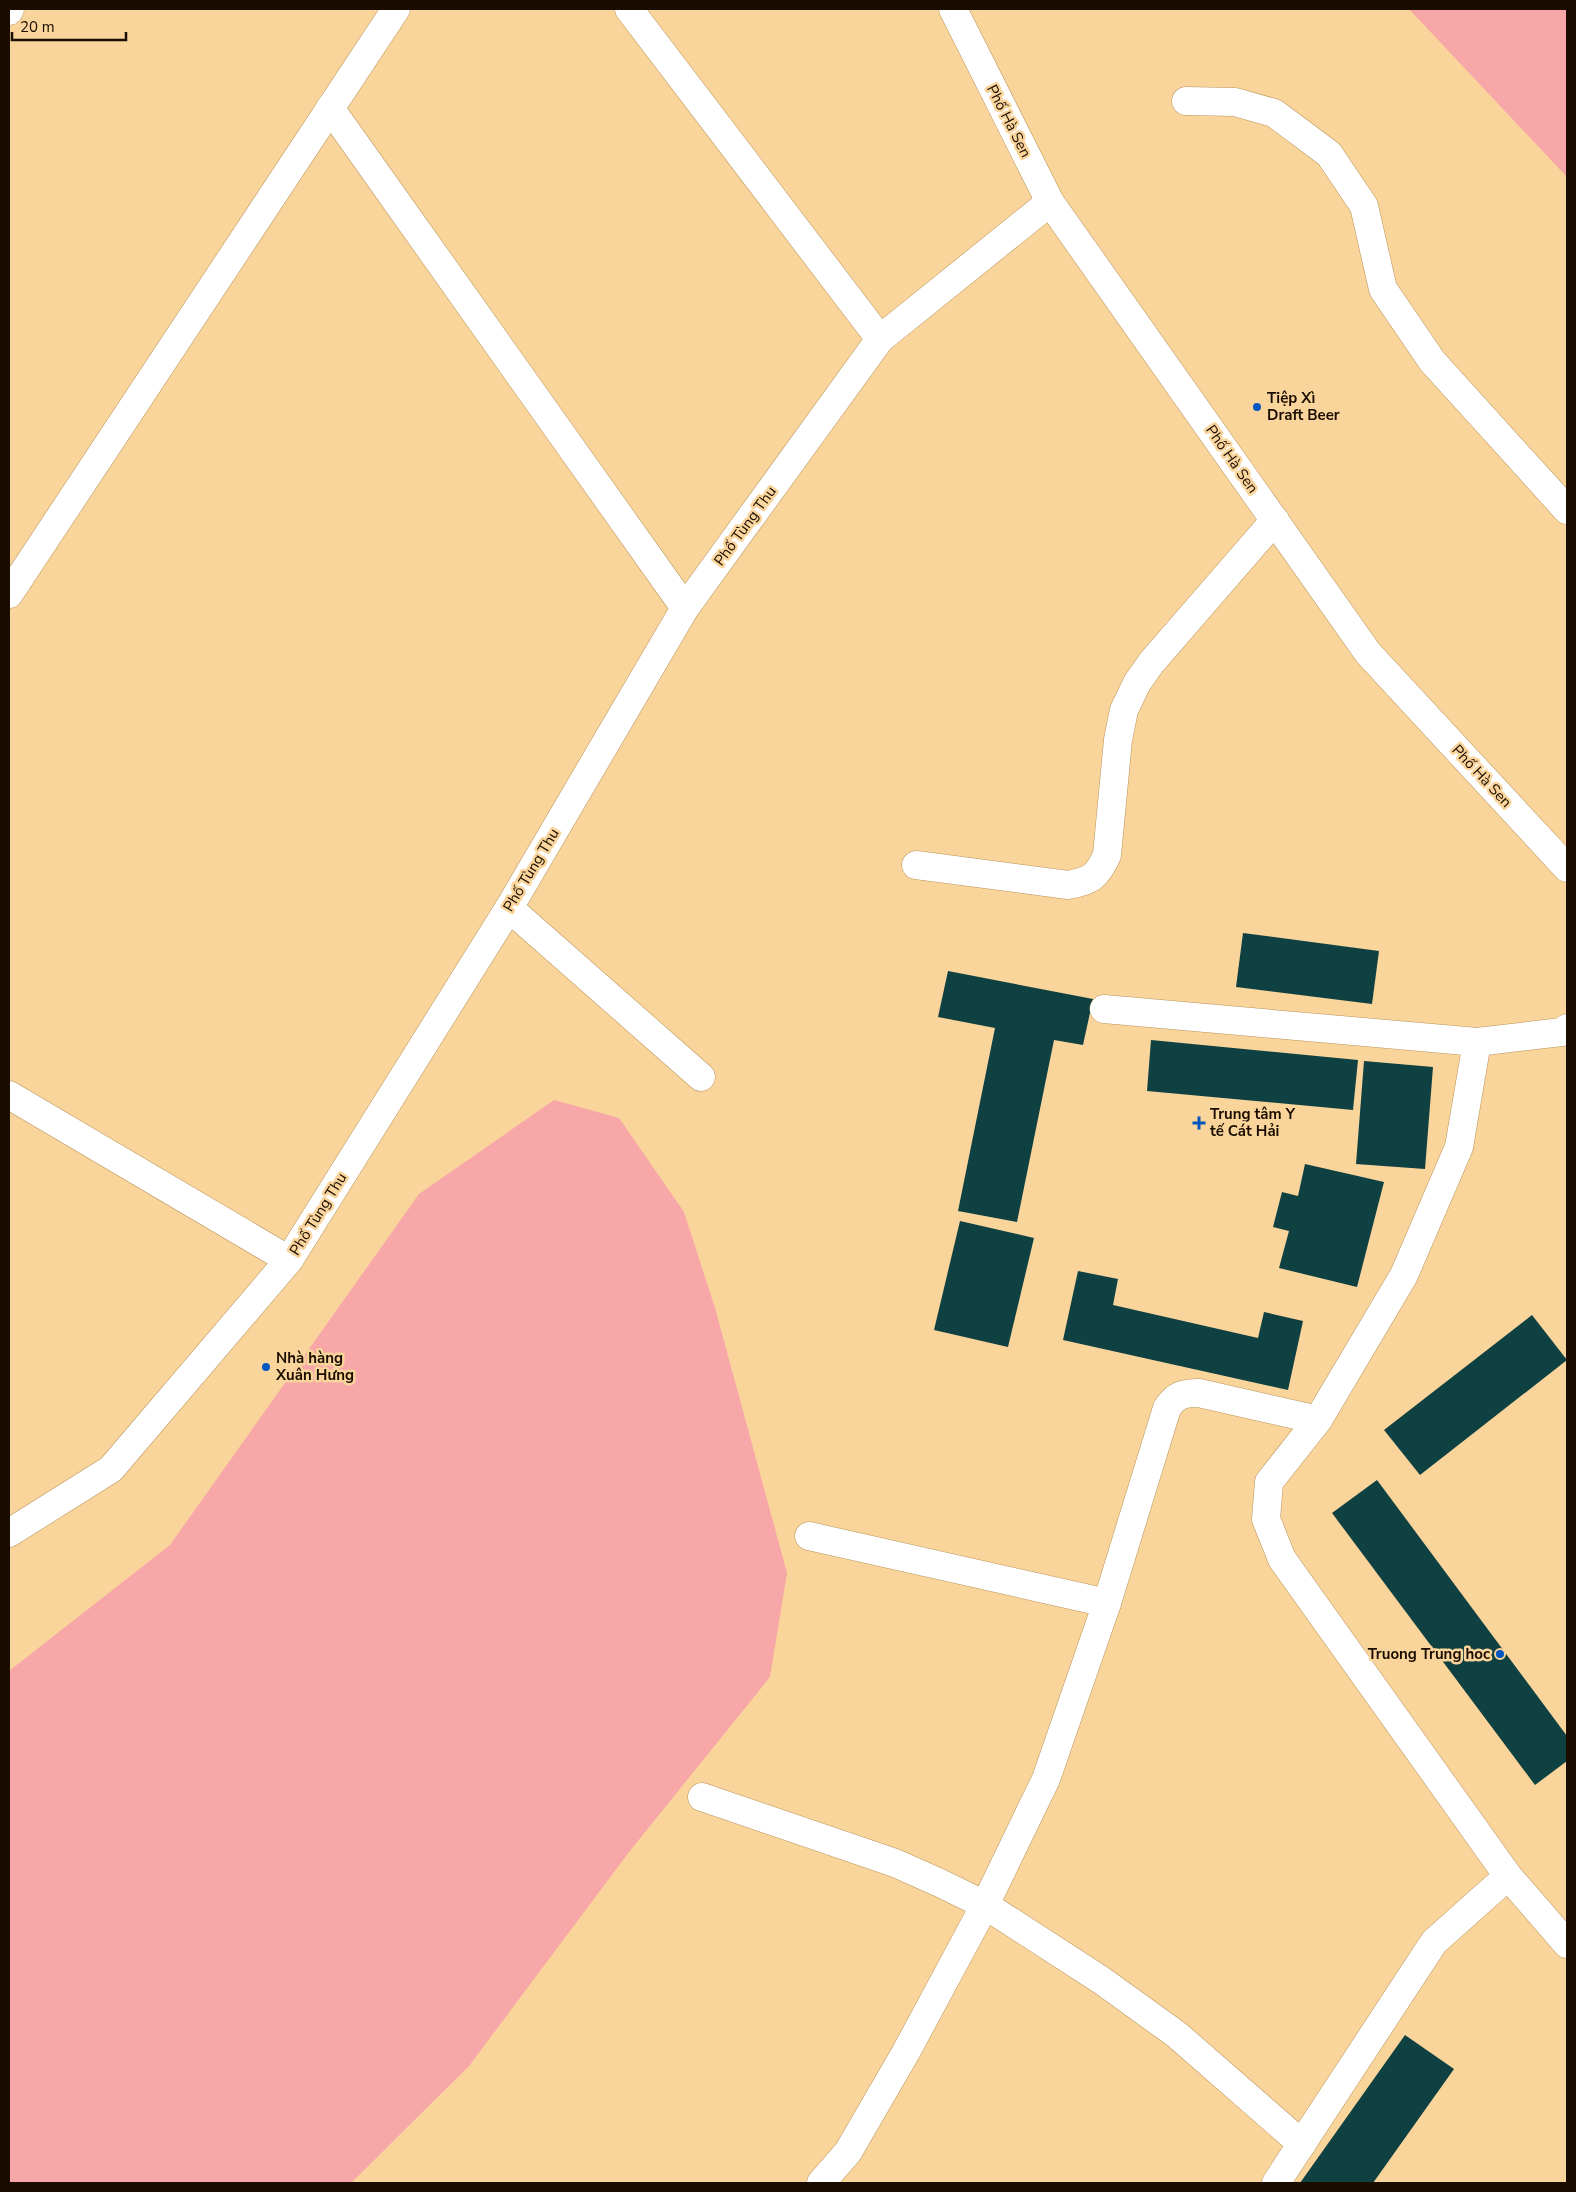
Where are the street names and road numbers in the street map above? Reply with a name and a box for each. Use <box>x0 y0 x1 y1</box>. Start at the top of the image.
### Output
street label: Phố Hà Sen <box>982 81 1036 161</box>
street label: Phố Hà Sen <box>1201 421 1263 497</box>
street label: Phố Tùng Thu <box>709 482 781 570</box>
street label: Phố Hà Sen <box>1448 740 1516 812</box>
street label: Phố Tùng Thu <box>498 825 564 915</box>
street label: Phố Tùng Thu <box>285 1169 351 1259</box>

